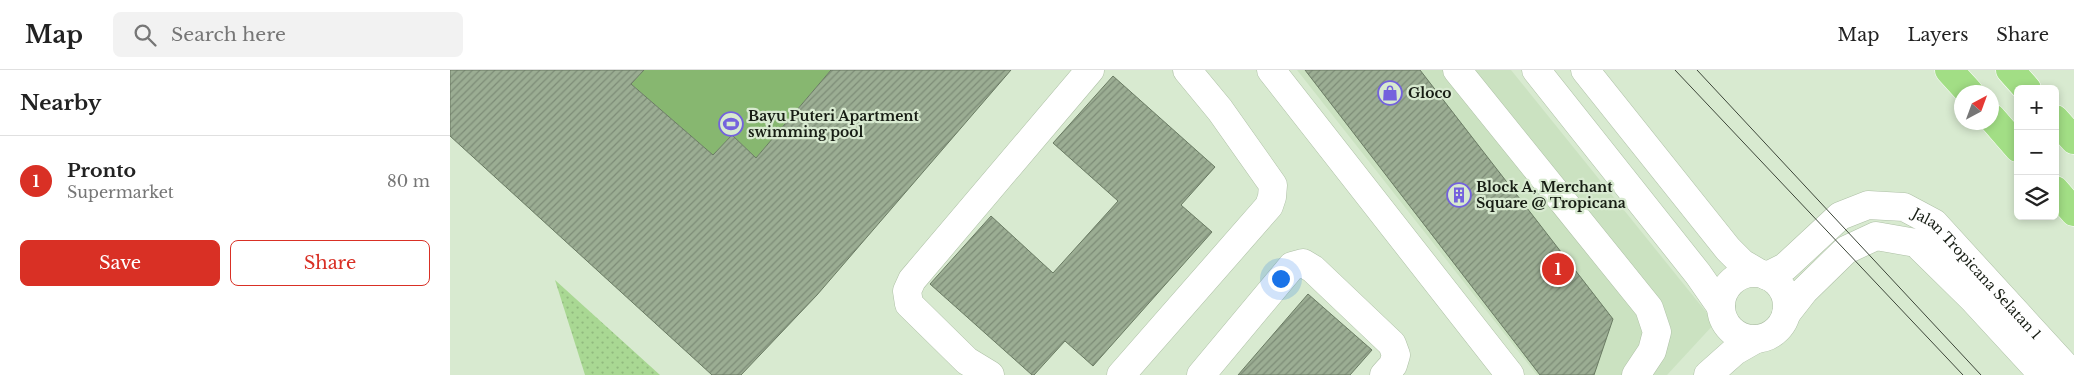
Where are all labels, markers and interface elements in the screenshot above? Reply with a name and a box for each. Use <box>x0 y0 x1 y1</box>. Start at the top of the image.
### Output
search box <box>113 12 463 57</box>
text: Map <box>25 20 83 49</box>
icon: search <box>131 21 159 49</box>
text: Search here <box>171 23 286 46</box>
text: Map <box>1838 24 1879 46</box>
text: Layers <box>1907 24 1968 46</box>
text: Share <box>1996 24 2049 46</box>
shop icon: Gloco <box>1377 80 1403 106</box>
place label: Gloco <box>1408 84 1452 102</box>
north arrow <box>1954 85 1999 130</box>
map controls <box>2014 85 2059 220</box>
button: + <box>2014 85 2059 130</box>
text: Nearby <box>20 90 101 116</box>
place label: Bayu Puteri Apartment swimming pool <box>748 107 920 141</box>
sports icon: Bayu Puteri Apartment swimming pool <box>718 111 744 137</box>
button: − <box>2014 130 2059 175</box>
text: Pronto <box>67 159 136 182</box>
text: 1 <box>33 171 39 191</box>
text: 80 m <box>387 171 430 191</box>
button: layers <box>2014 175 2059 220</box>
place label: Block A, Merchant Square @ Tropicana <box>1476 178 1626 212</box>
text: Supermarket <box>67 182 174 202</box>
building icon: Block A, Merchant Square @ Tropicana <box>1446 182 1472 208</box>
street label: Jalan Tropicana Selatan 1 <box>1908 203 2045 343</box>
button: Save <box>20 240 220 286</box>
button: Share <box>230 240 430 286</box>
pin: 1 <box>1542 250 1574 288</box>
your location <box>1268 266 1294 292</box>

